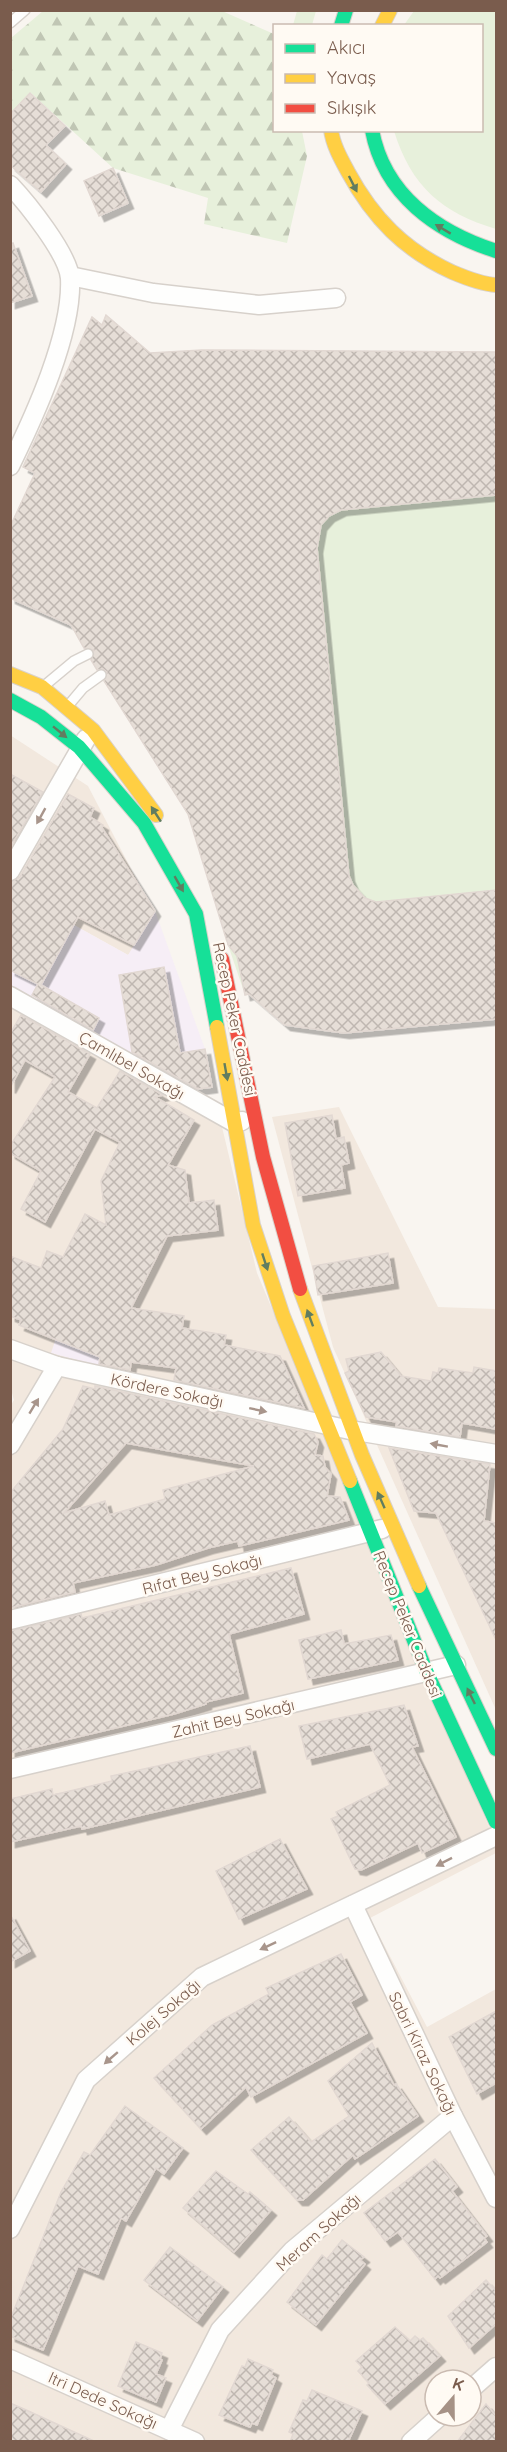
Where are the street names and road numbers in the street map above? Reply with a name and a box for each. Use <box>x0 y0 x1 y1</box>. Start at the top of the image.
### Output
street label: Recep Peker Caddesi <box>209 940 261 1098</box>
street label: Çamlıbel Sokağı <box>76 1027 188 1103</box>
street label: Kördere Sokağı <box>109 1368 225 1412</box>
street label: Recep Peker Caddesi <box>369 1548 447 1700</box>
street label: Rıfat Bey Sokağı <box>140 1549 264 1599</box>
street label: Zahit Bey Sokağı <box>170 1694 296 1742</box>
street label: Kolej Sokağı <box>122 1974 204 2050</box>
street label: Sabri Kiraz Sokağı <box>385 1988 461 2118</box>
street label: Meram Sokağı <box>271 2189 365 2275</box>
street label: Itri Dede Sokağı <box>45 2367 161 2433</box>

